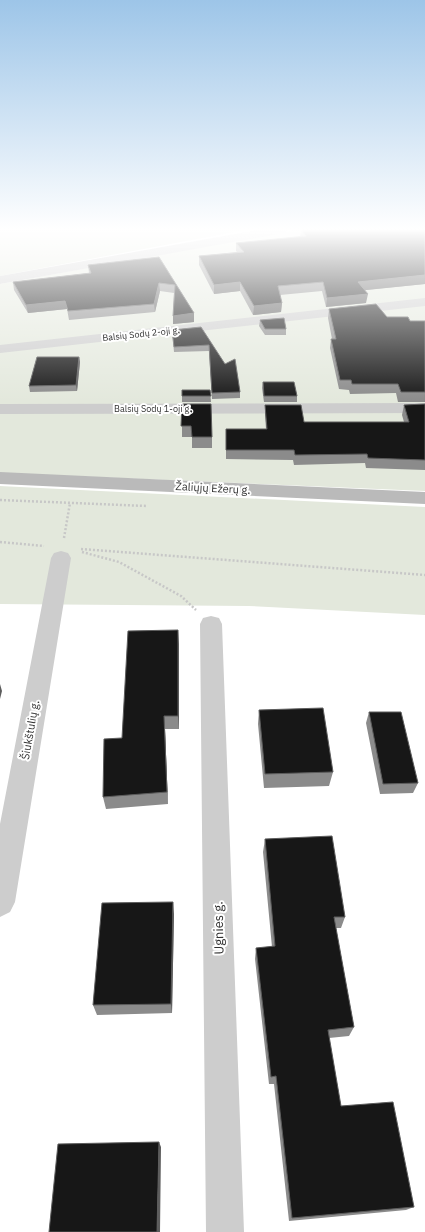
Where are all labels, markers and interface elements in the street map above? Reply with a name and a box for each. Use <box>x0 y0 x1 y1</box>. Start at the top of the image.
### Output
street label: Balsių Sodų 2-oji g. <box>102 324 180 343</box>
street label: Balsių Sodų 1-oji g. <box>114 403 192 414</box>
street label: Žaliųjų Ežerų g. <box>175 479 251 497</box>
street label: Šiukštulių g. <box>18 699 42 761</box>
street label: Ugnies g. <box>210 901 227 955</box>

